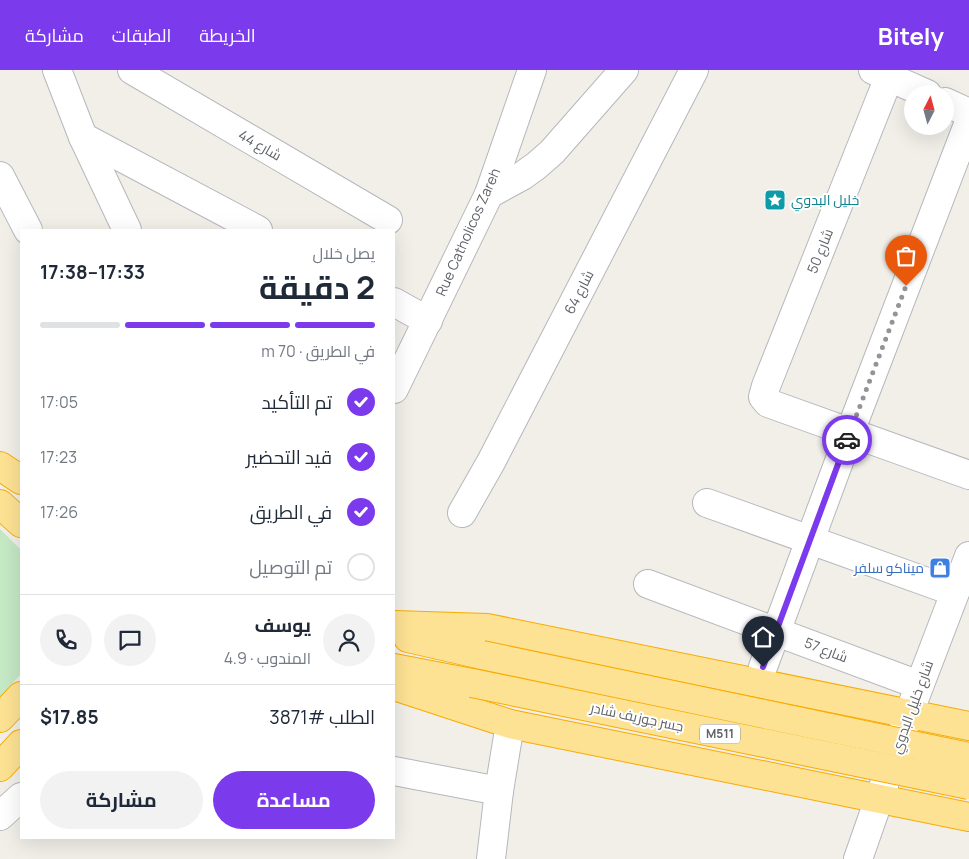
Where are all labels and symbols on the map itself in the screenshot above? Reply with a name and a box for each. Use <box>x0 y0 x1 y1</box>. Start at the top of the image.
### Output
north arrow <box>904 85 954 135</box>
street label: شارع 44 <box>235 125 285 164</box>
street label: Rue Catholicos Zareh <box>431 165 504 299</box>
place icon: خليل البدوي <box>763 188 787 212</box>
place label: خليل البدوي <box>791 190 859 212</box>
street label: شارع 50 <box>802 226 837 276</box>
pin <box>885 235 927 286</box>
street label: شارع 64 <box>559 267 598 317</box>
courier <box>822 415 872 465</box>
shop icon: ميناكو سلفر <box>928 556 952 580</box>
place label: ميناكو سلفر <box>853 558 924 577</box>
pin <box>742 616 784 667</box>
street label: شارع 57 <box>802 633 851 666</box>
street label: شارع خليل البدوي <box>886 657 940 757</box>
street label: جسر جوزيف شادر <box>588 697 685 736</box>
road number: M511 <box>700 724 740 744</box>

